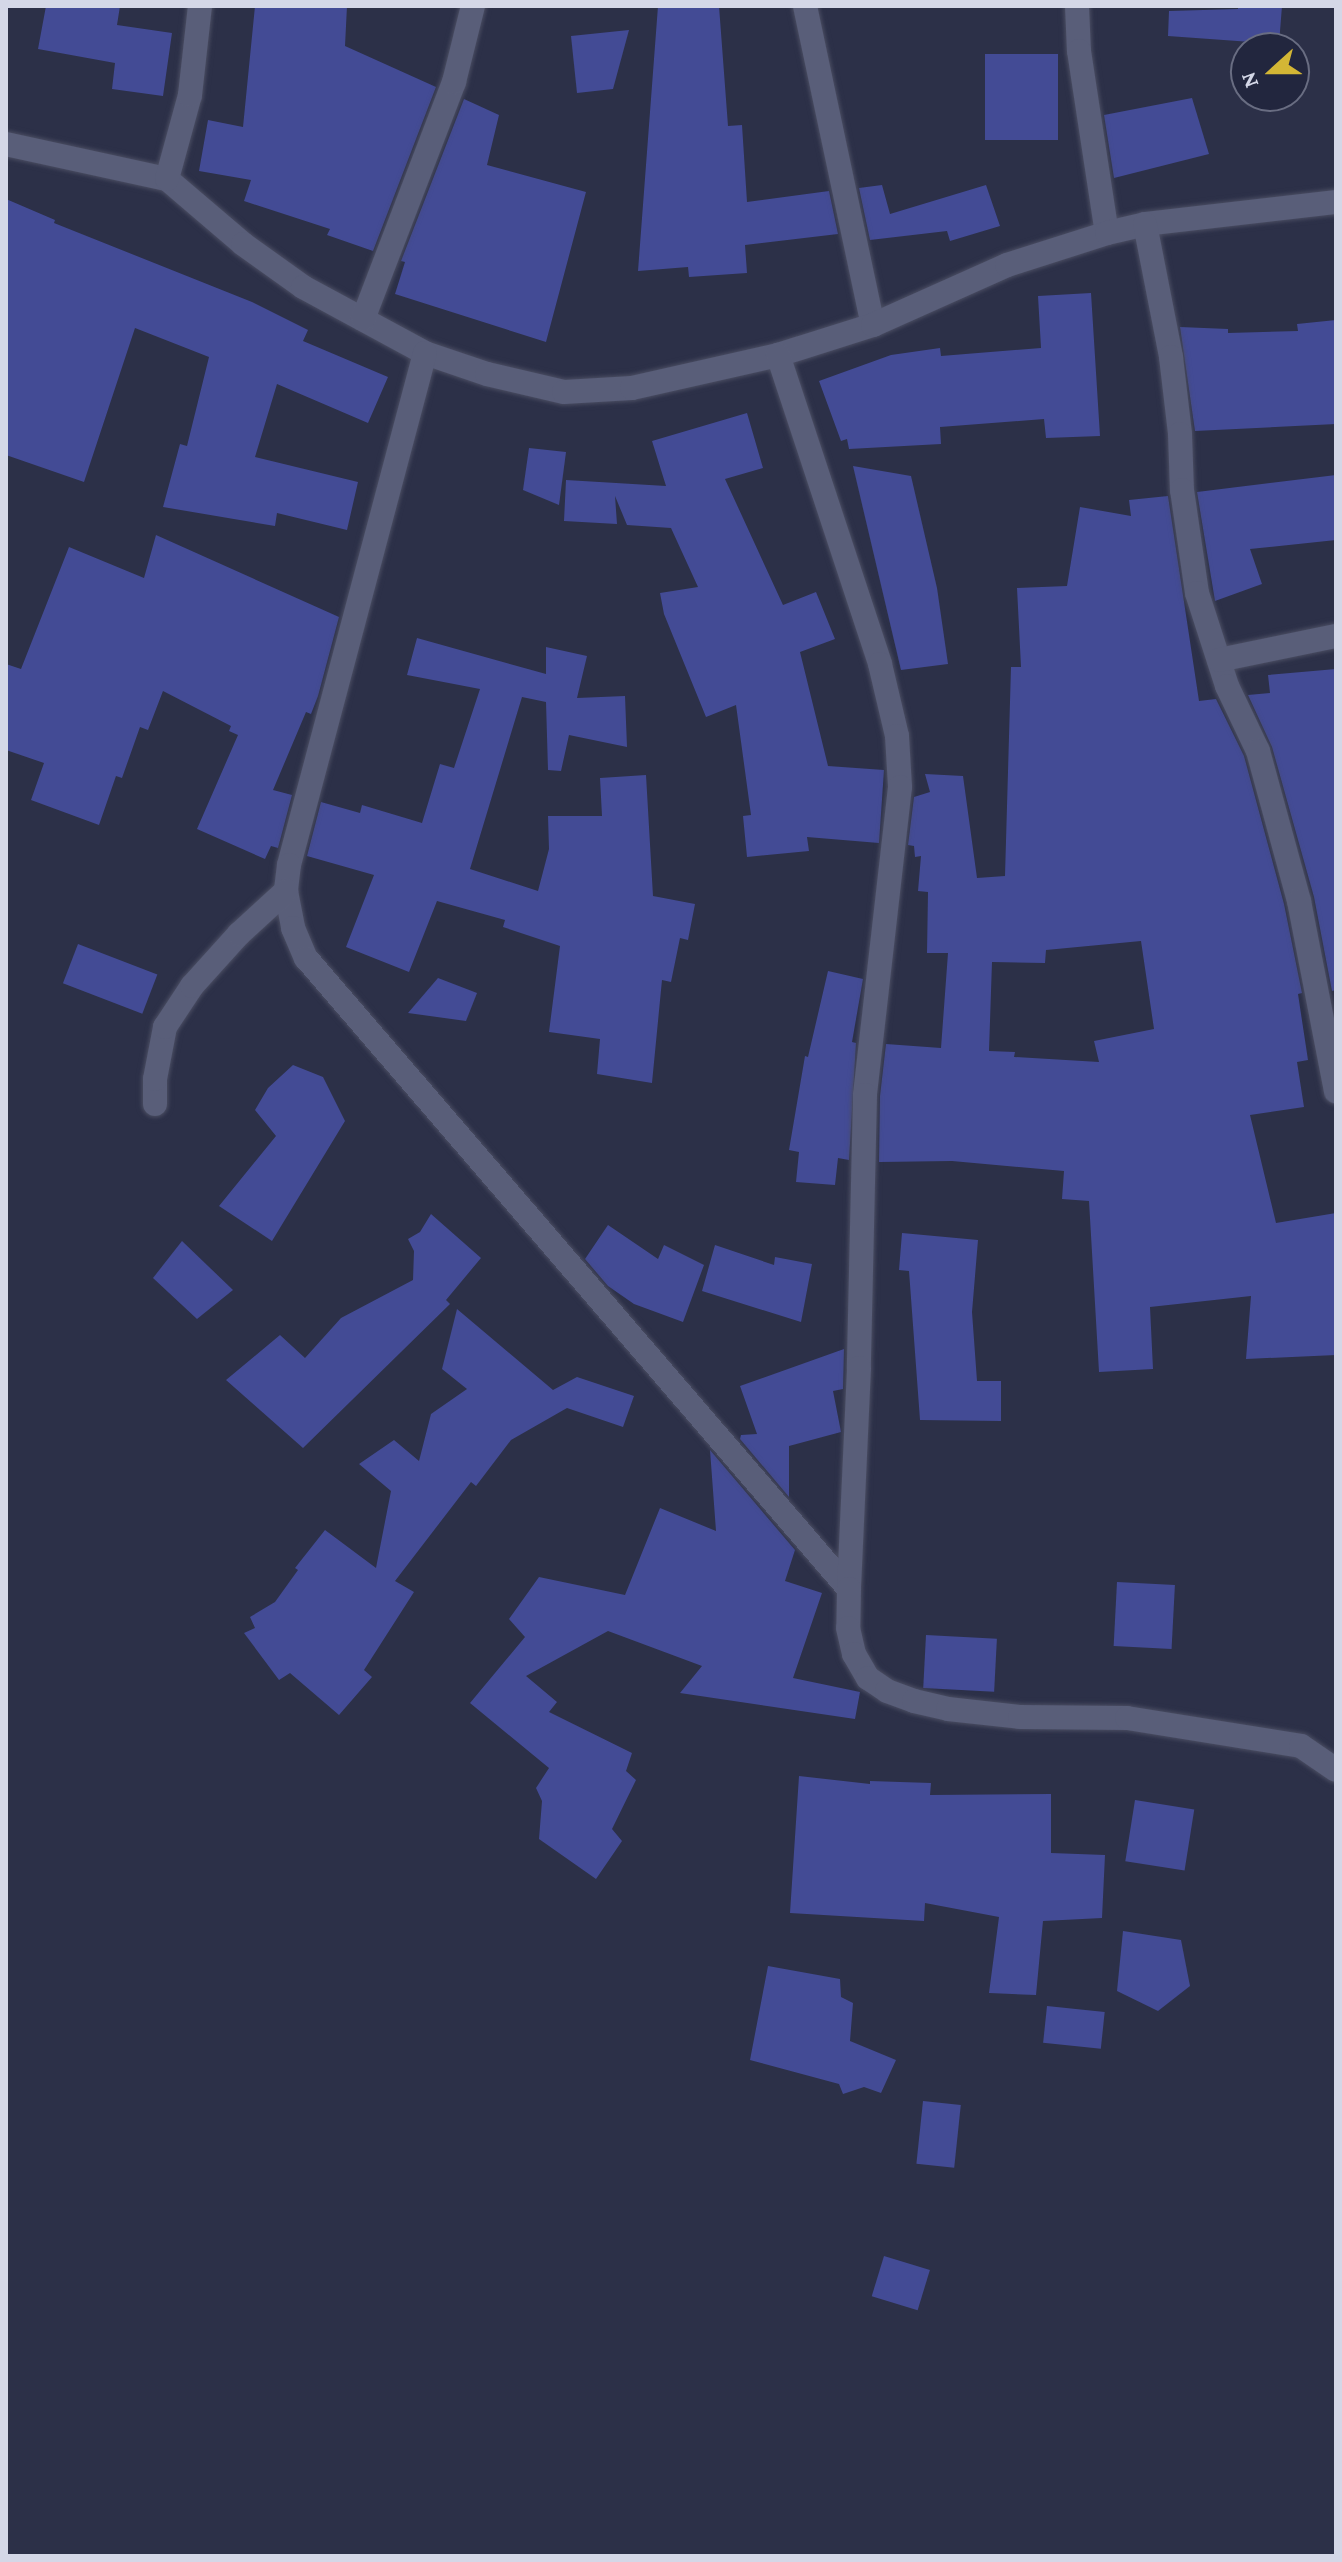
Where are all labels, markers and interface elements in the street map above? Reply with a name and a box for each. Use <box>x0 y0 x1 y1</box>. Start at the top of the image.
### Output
north arrow <box>1230 32 1310 112</box>
text: N <box>1235 69 1263 92</box>

